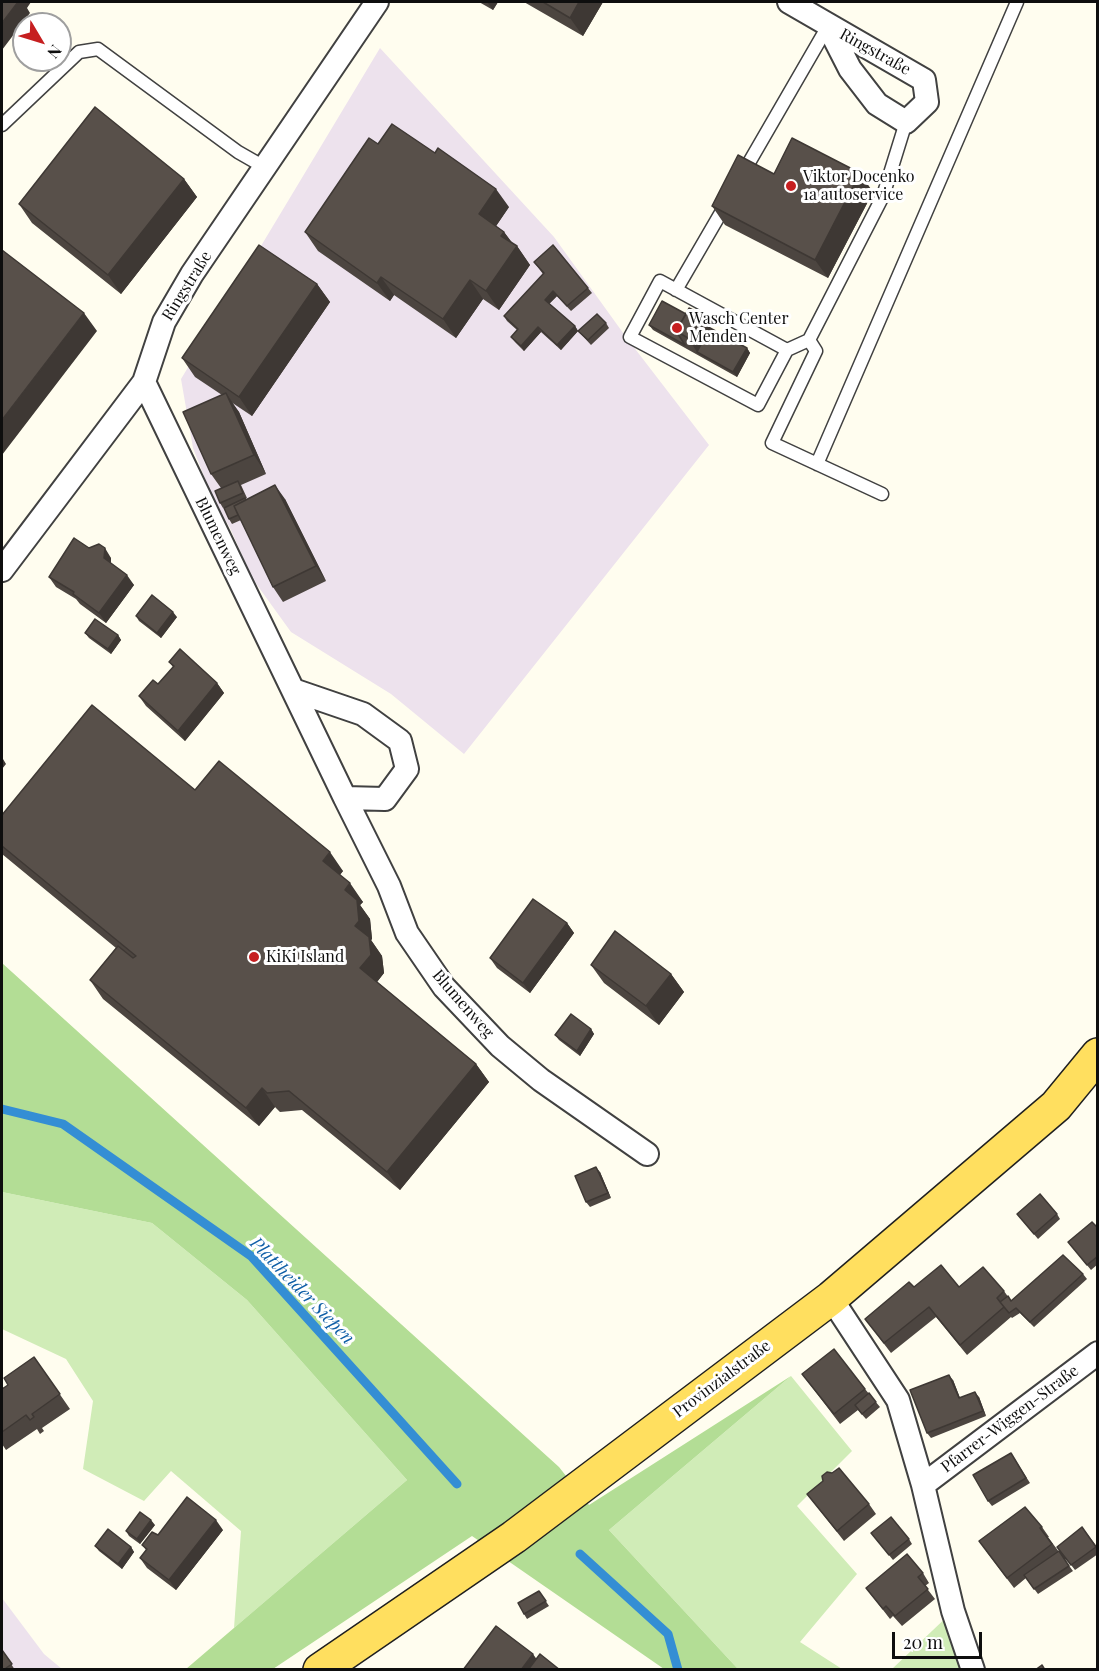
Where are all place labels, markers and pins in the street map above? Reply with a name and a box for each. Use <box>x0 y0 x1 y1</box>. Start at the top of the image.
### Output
place label: Viktor Docenko 1a autoservice <box>803 167 915 205</box>
marker: Viktor Docenko 1a autoservice <box>784 179 798 193</box>
place label: Wasch Center Menden <box>689 309 789 347</box>
marker: Wasch Center Menden <box>670 321 684 335</box>
place label: KiKi Island <box>266 947 344 967</box>
marker: KiKi Island <box>247 950 261 964</box>

